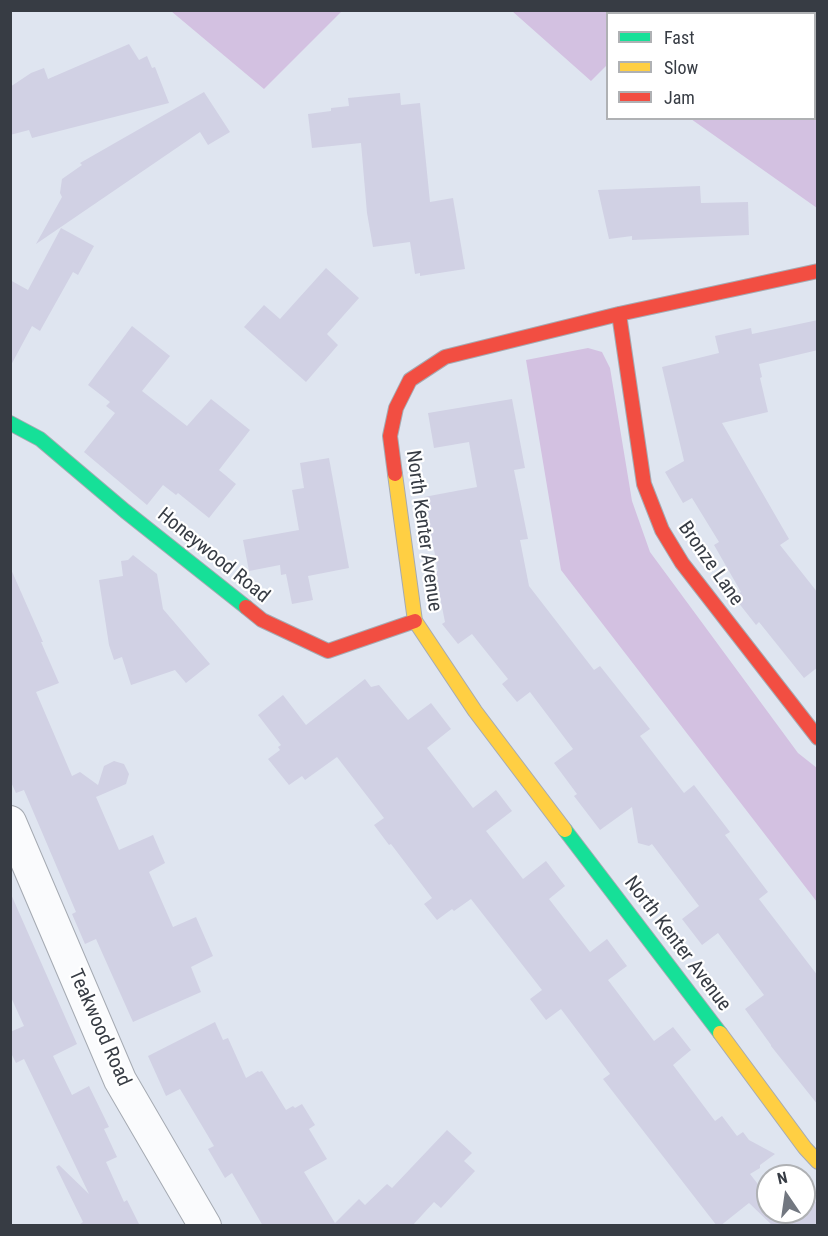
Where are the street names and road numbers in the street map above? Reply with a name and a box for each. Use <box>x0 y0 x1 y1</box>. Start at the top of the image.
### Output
street label: North Kenter Avenue <box>400 449 446 613</box>
street label: Honeywood Road <box>152 503 274 609</box>
street label: Bronze Lane <box>672 517 748 611</box>
street label: North Kenter Avenue <box>619 872 735 1016</box>
street label: Teakwood Road <box>63 966 135 1090</box>

